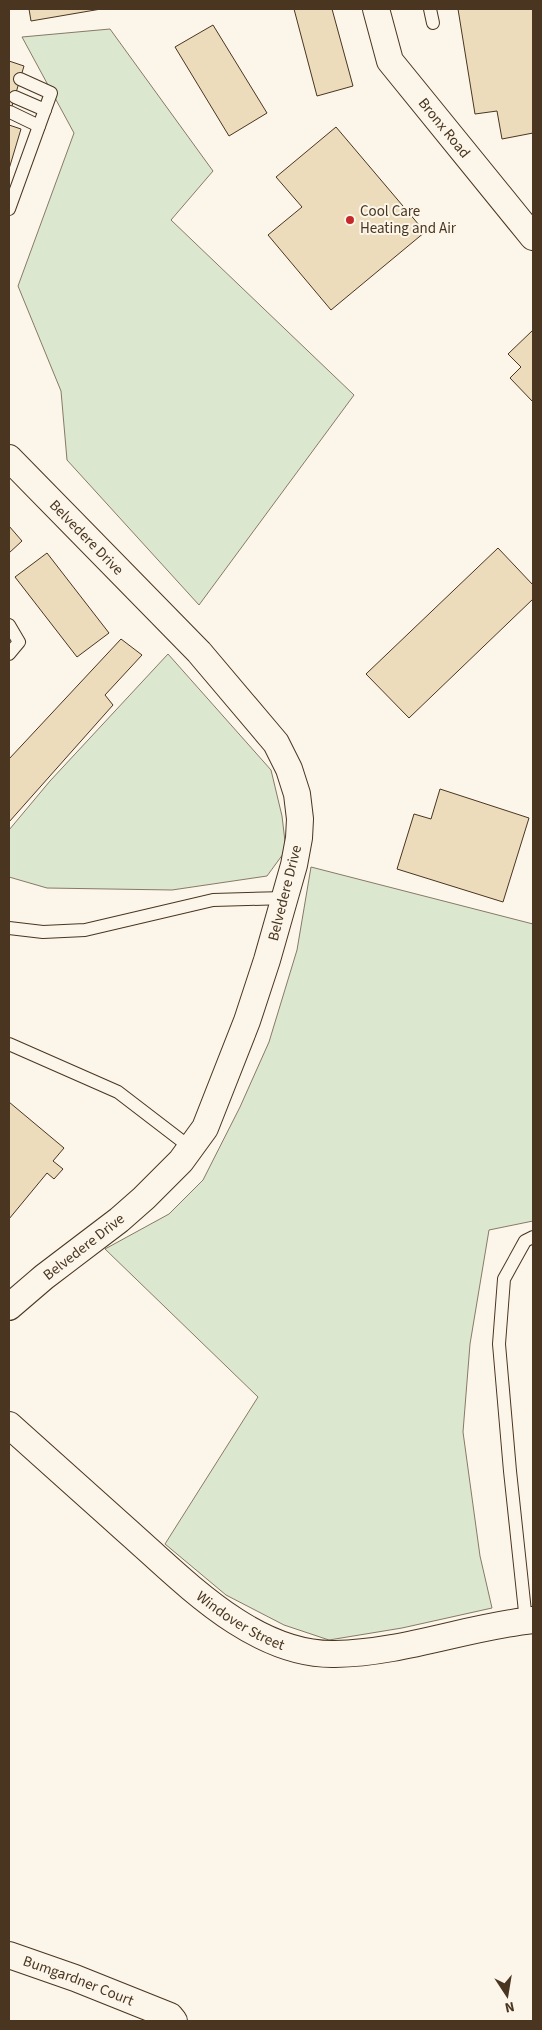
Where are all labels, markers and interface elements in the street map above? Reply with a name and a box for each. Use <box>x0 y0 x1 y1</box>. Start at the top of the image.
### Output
street label: Bronx Road <box>413 93 475 162</box>
place label: Cool Care Heating and Air <box>360 201 457 239</box>
marker: Cool Care Heating and Air <box>344 214 356 226</box>
street label: Belvedere Drive <box>45 495 129 580</box>
street label: Belvedere Drive <box>263 843 307 943</box>
street label: Belvedere Drive <box>39 1208 129 1286</box>
street label: Windover Street <box>192 1586 288 1655</box>
street label: Bumgardner Court <box>20 1950 137 2011</box>
north arrow <box>482 1970 532 2020</box>
text: N <box>503 1996 516 2017</box>

